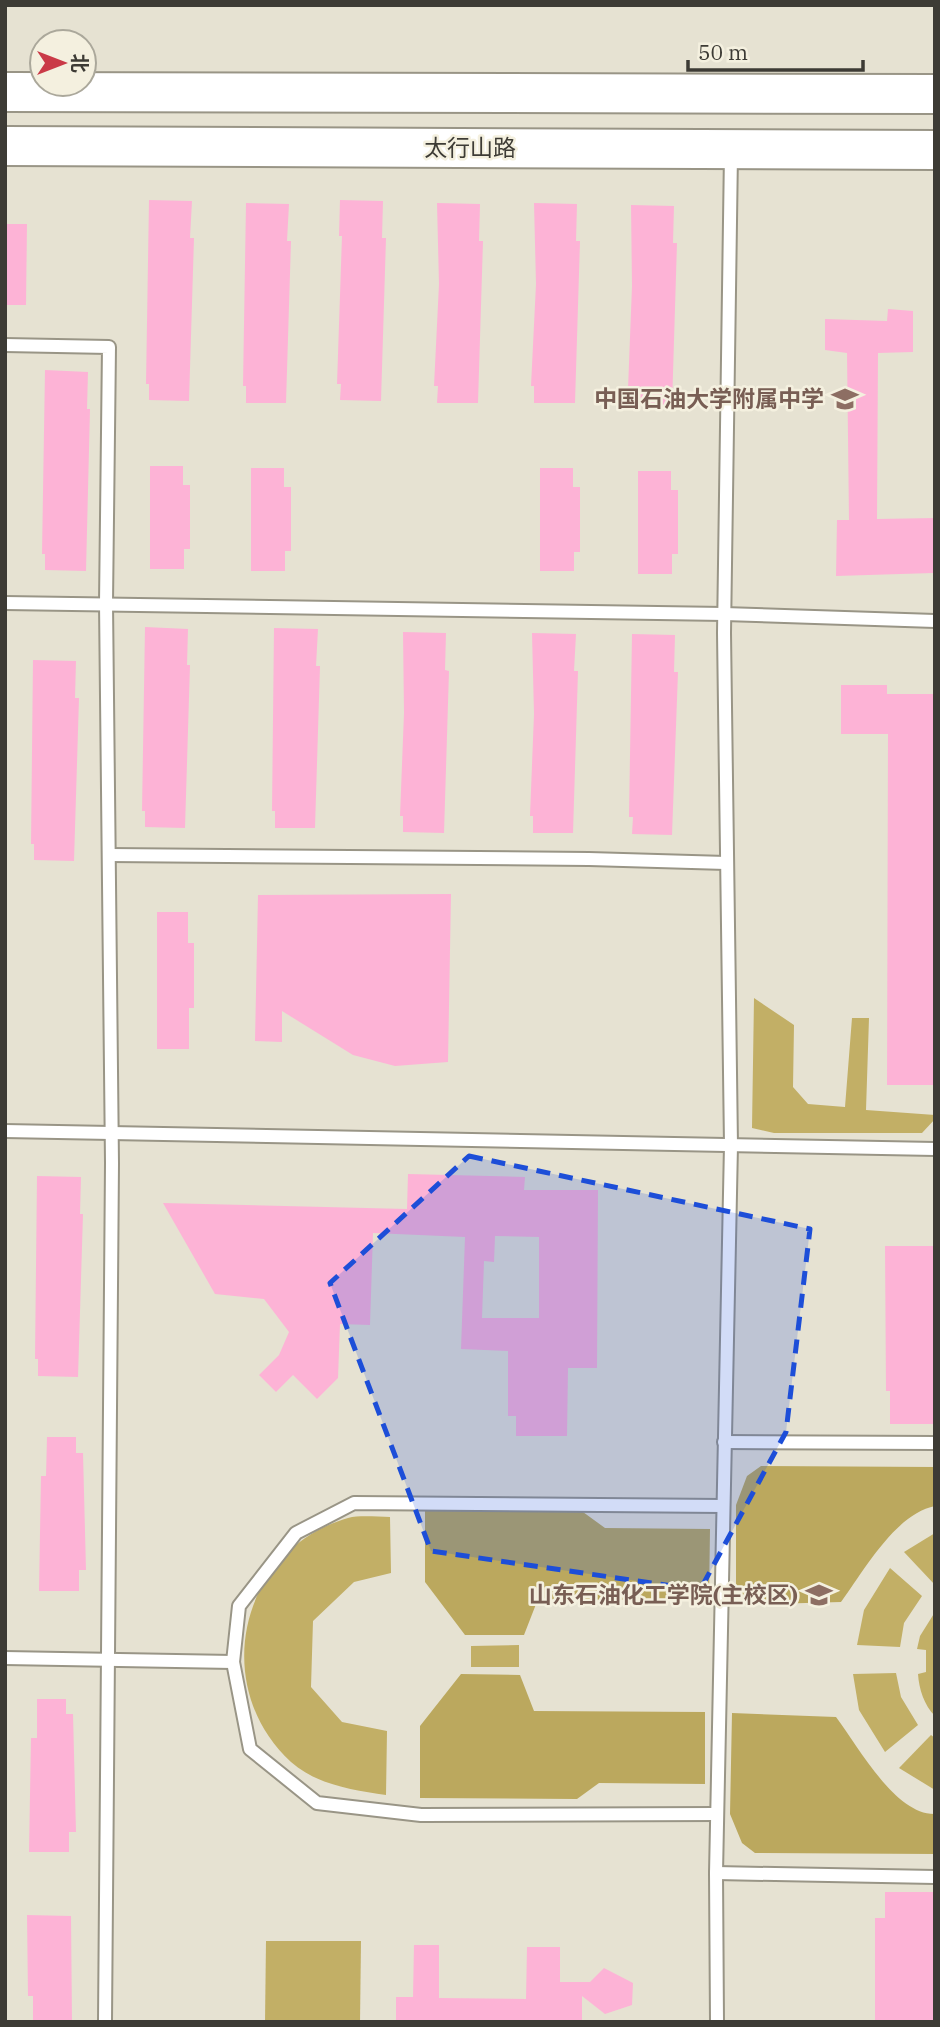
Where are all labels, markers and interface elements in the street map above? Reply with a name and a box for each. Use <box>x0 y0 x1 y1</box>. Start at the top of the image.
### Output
north arrow <box>28 28 98 98</box>
scale bar <box>688 28 863 72</box>
text: 50 m <box>698 38 748 66</box>
text: 北 <box>68 53 92 73</box>
street label: 太行山路 <box>424 132 516 162</box>
place label: 中国石油大学附属中学 <box>594 383 824 413</box>
school or university icon: 中国石油大学附属中学 <box>830 384 860 414</box>
place label: 山东石油化工学院(主校区) <box>529 1579 798 1609</box>
school or university icon: 山东石油化工学院(主校区) <box>804 1580 834 1610</box>

